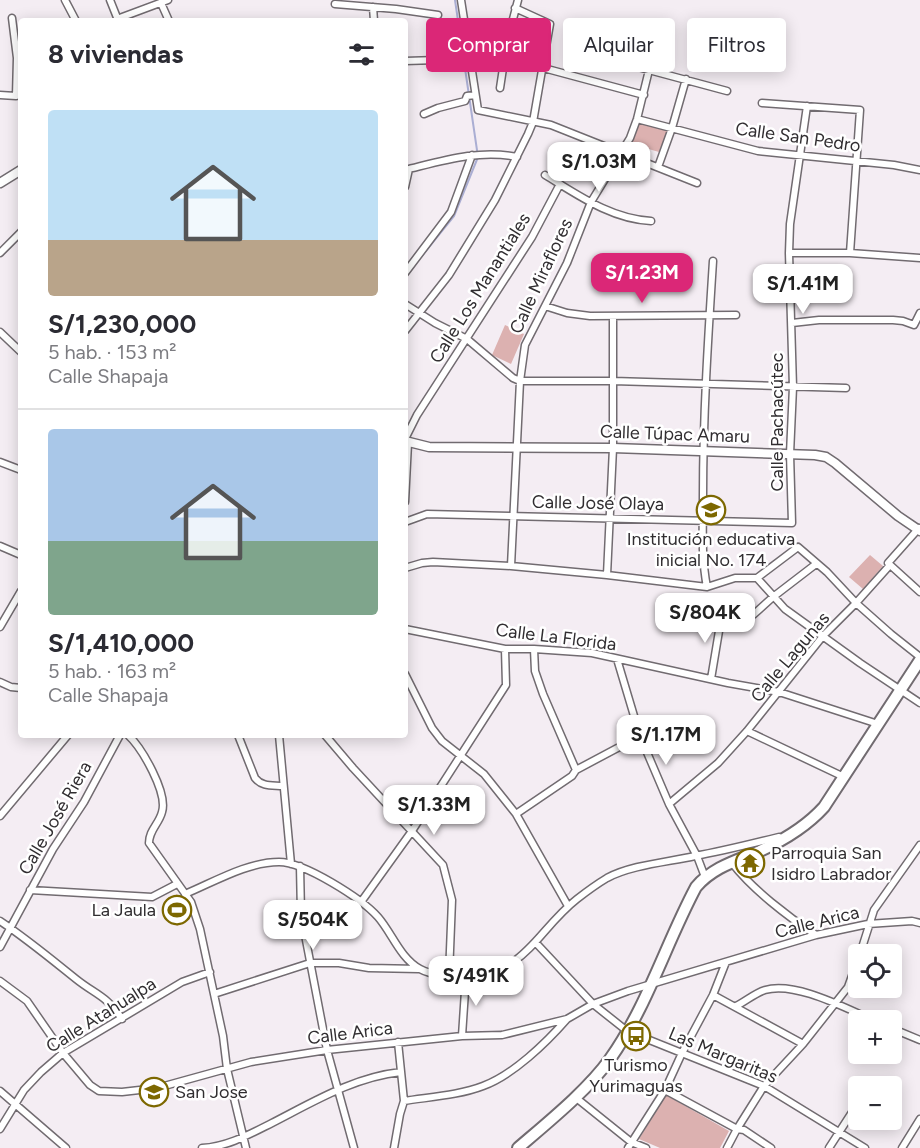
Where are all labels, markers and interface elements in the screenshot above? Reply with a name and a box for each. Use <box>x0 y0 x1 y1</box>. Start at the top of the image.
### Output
chip: Comprar <box>426 18 551 72</box>
chip: Alquilar <box>563 18 675 72</box>
chip: Filtros <box>687 18 786 72</box>
text: 8 viviendas <box>48 38 183 70</box>
icon: filters <box>345 38 378 71</box>
street label: Calle San Pedro <box>734 117 862 157</box>
pin: S/1.03M <box>544 142 654 193</box>
icon: home <box>159 149 267 257</box>
text: S/1.03M <box>561 149 637 173</box>
street label: Calle Los Manantiales <box>425 209 535 367</box>
street label: Calle Miraflores <box>505 215 577 337</box>
pin: S/1.23M <box>587 253 697 304</box>
text: S/1.23M <box>605 260 679 284</box>
pin: S/1.41M <box>748 264 858 315</box>
text: S/1.41M <box>767 271 839 295</box>
text: S/1,230,000 <box>48 308 196 340</box>
text: 5 hab. · 153 m² <box>48 340 176 364</box>
street label: Calle Pachacútec <box>766 352 788 491</box>
text: Calle Shapaja <box>48 364 169 388</box>
street label: Calle Túpac Amaru <box>600 420 750 448</box>
icon: home <box>159 468 267 576</box>
street label: Calle José Olaya <box>532 491 664 515</box>
school or university icon: Institución educativa inicial No. 174 <box>695 494 727 526</box>
place label: Institución educativa inicial No. 174 <box>627 528 795 571</box>
pin: S/804K <box>656 593 754 644</box>
text: S/804K <box>669 600 741 624</box>
street label: Calle Lagunas <box>746 607 834 707</box>
street label: Calle La Florida <box>494 619 618 655</box>
text: S/1,410,000 <box>48 627 194 659</box>
text: 5 hab. · 163 m² <box>48 659 176 683</box>
text: Calle Shapaja <box>48 683 169 707</box>
pin: S/1.17M <box>611 715 721 766</box>
text: S/1.17M <box>631 722 701 746</box>
street label: Calle José Riera <box>14 757 96 879</box>
pin: S/1.33M <box>379 785 489 836</box>
text: S/1.33M <box>397 792 471 816</box>
place label: Parroquia San Isidro Labrador <box>771 842 891 885</box>
temple icon: Parroquia San Isidro Labrador <box>734 847 766 879</box>
sports icon: La Jaula <box>161 894 193 926</box>
place label: La Jaula <box>91 899 156 921</box>
pin: S/504K <box>264 900 362 951</box>
street label: Calle Arica <box>773 901 861 943</box>
text: S/504K <box>277 907 349 931</box>
map controls <box>848 944 902 1130</box>
button: locate <box>848 944 902 998</box>
pin: S/491K <box>427 956 525 1007</box>
text: S/491K <box>443 963 509 987</box>
street label: Calle Atahualpa <box>42 972 160 1058</box>
button: + <box>848 1010 902 1064</box>
street label: Calle Arica <box>306 1017 394 1049</box>
bus stop icon: Turismo Yurimaguas <box>620 1020 652 1052</box>
street label: Las Margaritas <box>665 1022 781 1088</box>
place label: Turismo Yurimaguas <box>589 1054 683 1097</box>
school or university icon: San Jose <box>138 1076 170 1108</box>
button: − <box>848 1076 902 1130</box>
place label: San Jose <box>175 1081 248 1103</box>

